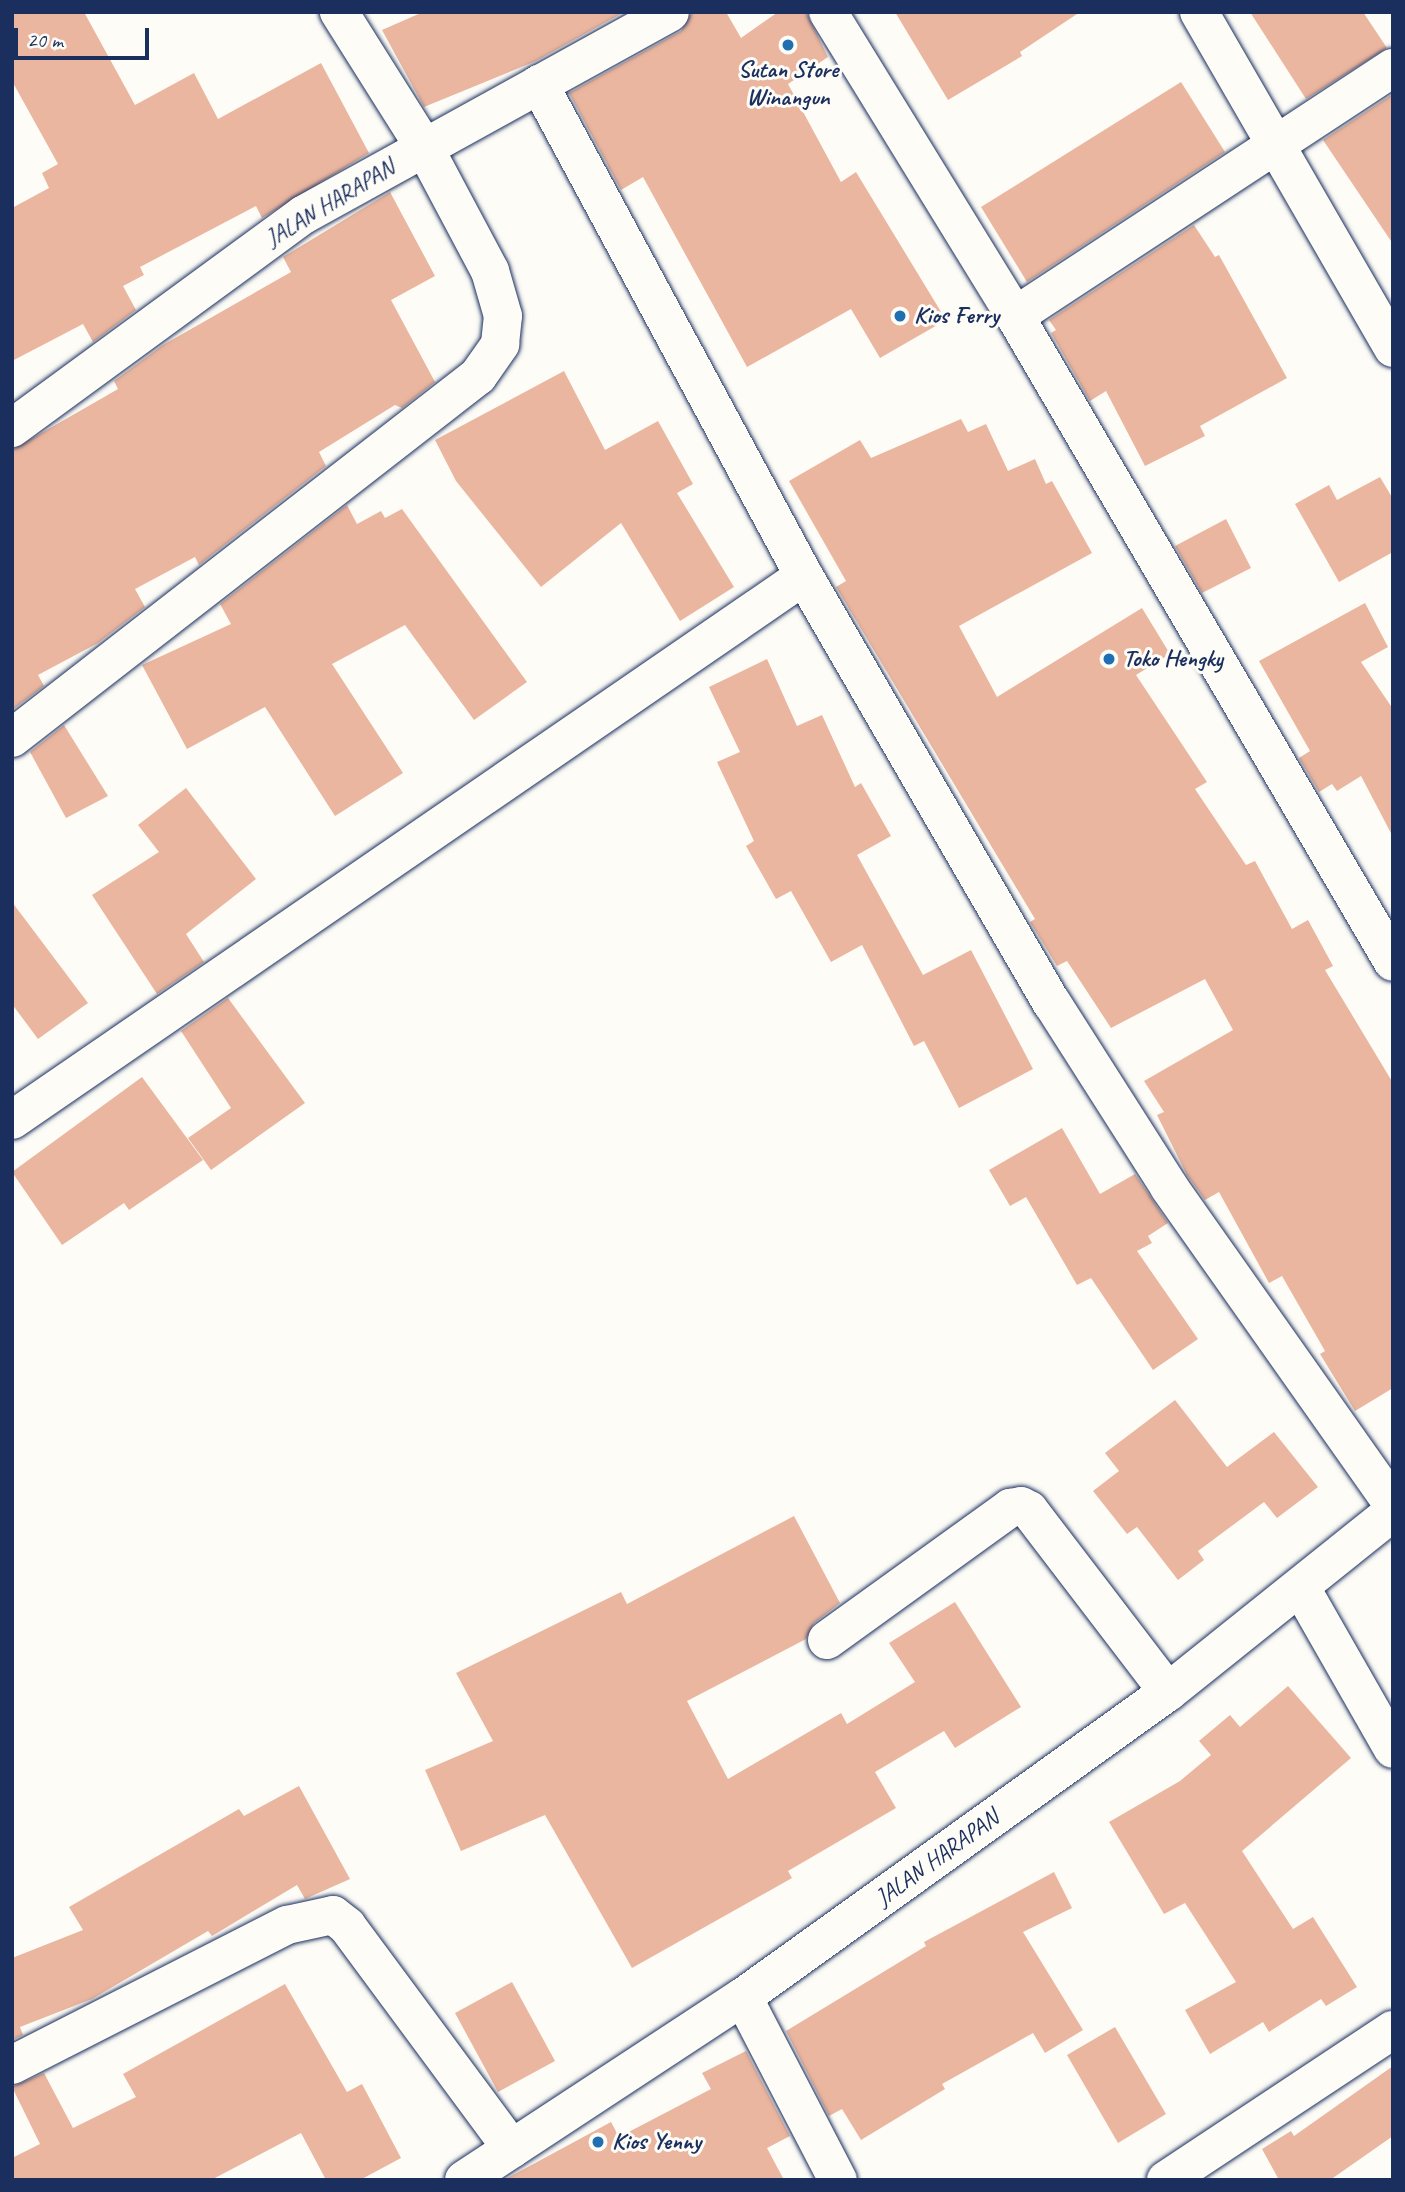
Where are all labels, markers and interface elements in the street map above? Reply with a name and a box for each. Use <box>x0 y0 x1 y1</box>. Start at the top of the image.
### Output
scale bar <box>18 14 152 58</box>
text: 20 m <box>27 27 63 53</box>
marker: Sutan Store Winangun <box>780 37 796 53</box>
place label: Sutan Store Winangun <box>738 56 838 112</box>
street label: JALAN HARAPAN <box>260 153 400 253</box>
place label: Kios Ferry <box>914 302 998 330</box>
marker: Kios Ferry <box>892 308 908 324</box>
place label: Toko Hengky <box>1123 645 1223 673</box>
marker: Toko Hengky <box>1101 651 1117 667</box>
street label: JALAN HARAPAN <box>870 1804 1004 1912</box>
place label: Kios Yenny <box>612 2128 701 2156</box>
marker: Kios Yenny <box>590 2134 606 2150</box>

